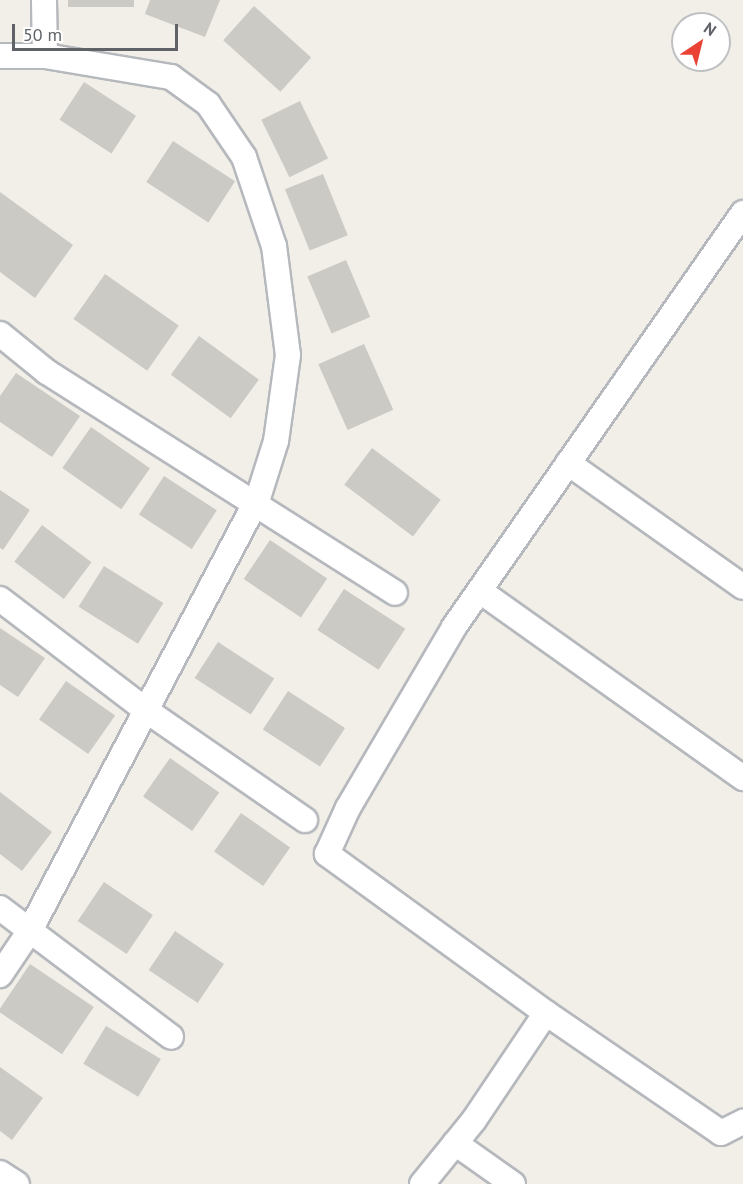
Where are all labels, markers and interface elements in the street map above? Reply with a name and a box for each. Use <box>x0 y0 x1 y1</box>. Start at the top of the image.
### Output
scale bar <box>15 12 182 50</box>
north arrow <box>671 12 731 72</box>
text: N <box>700 18 720 40</box>
text: 50 m <box>23 23 62 46</box>

